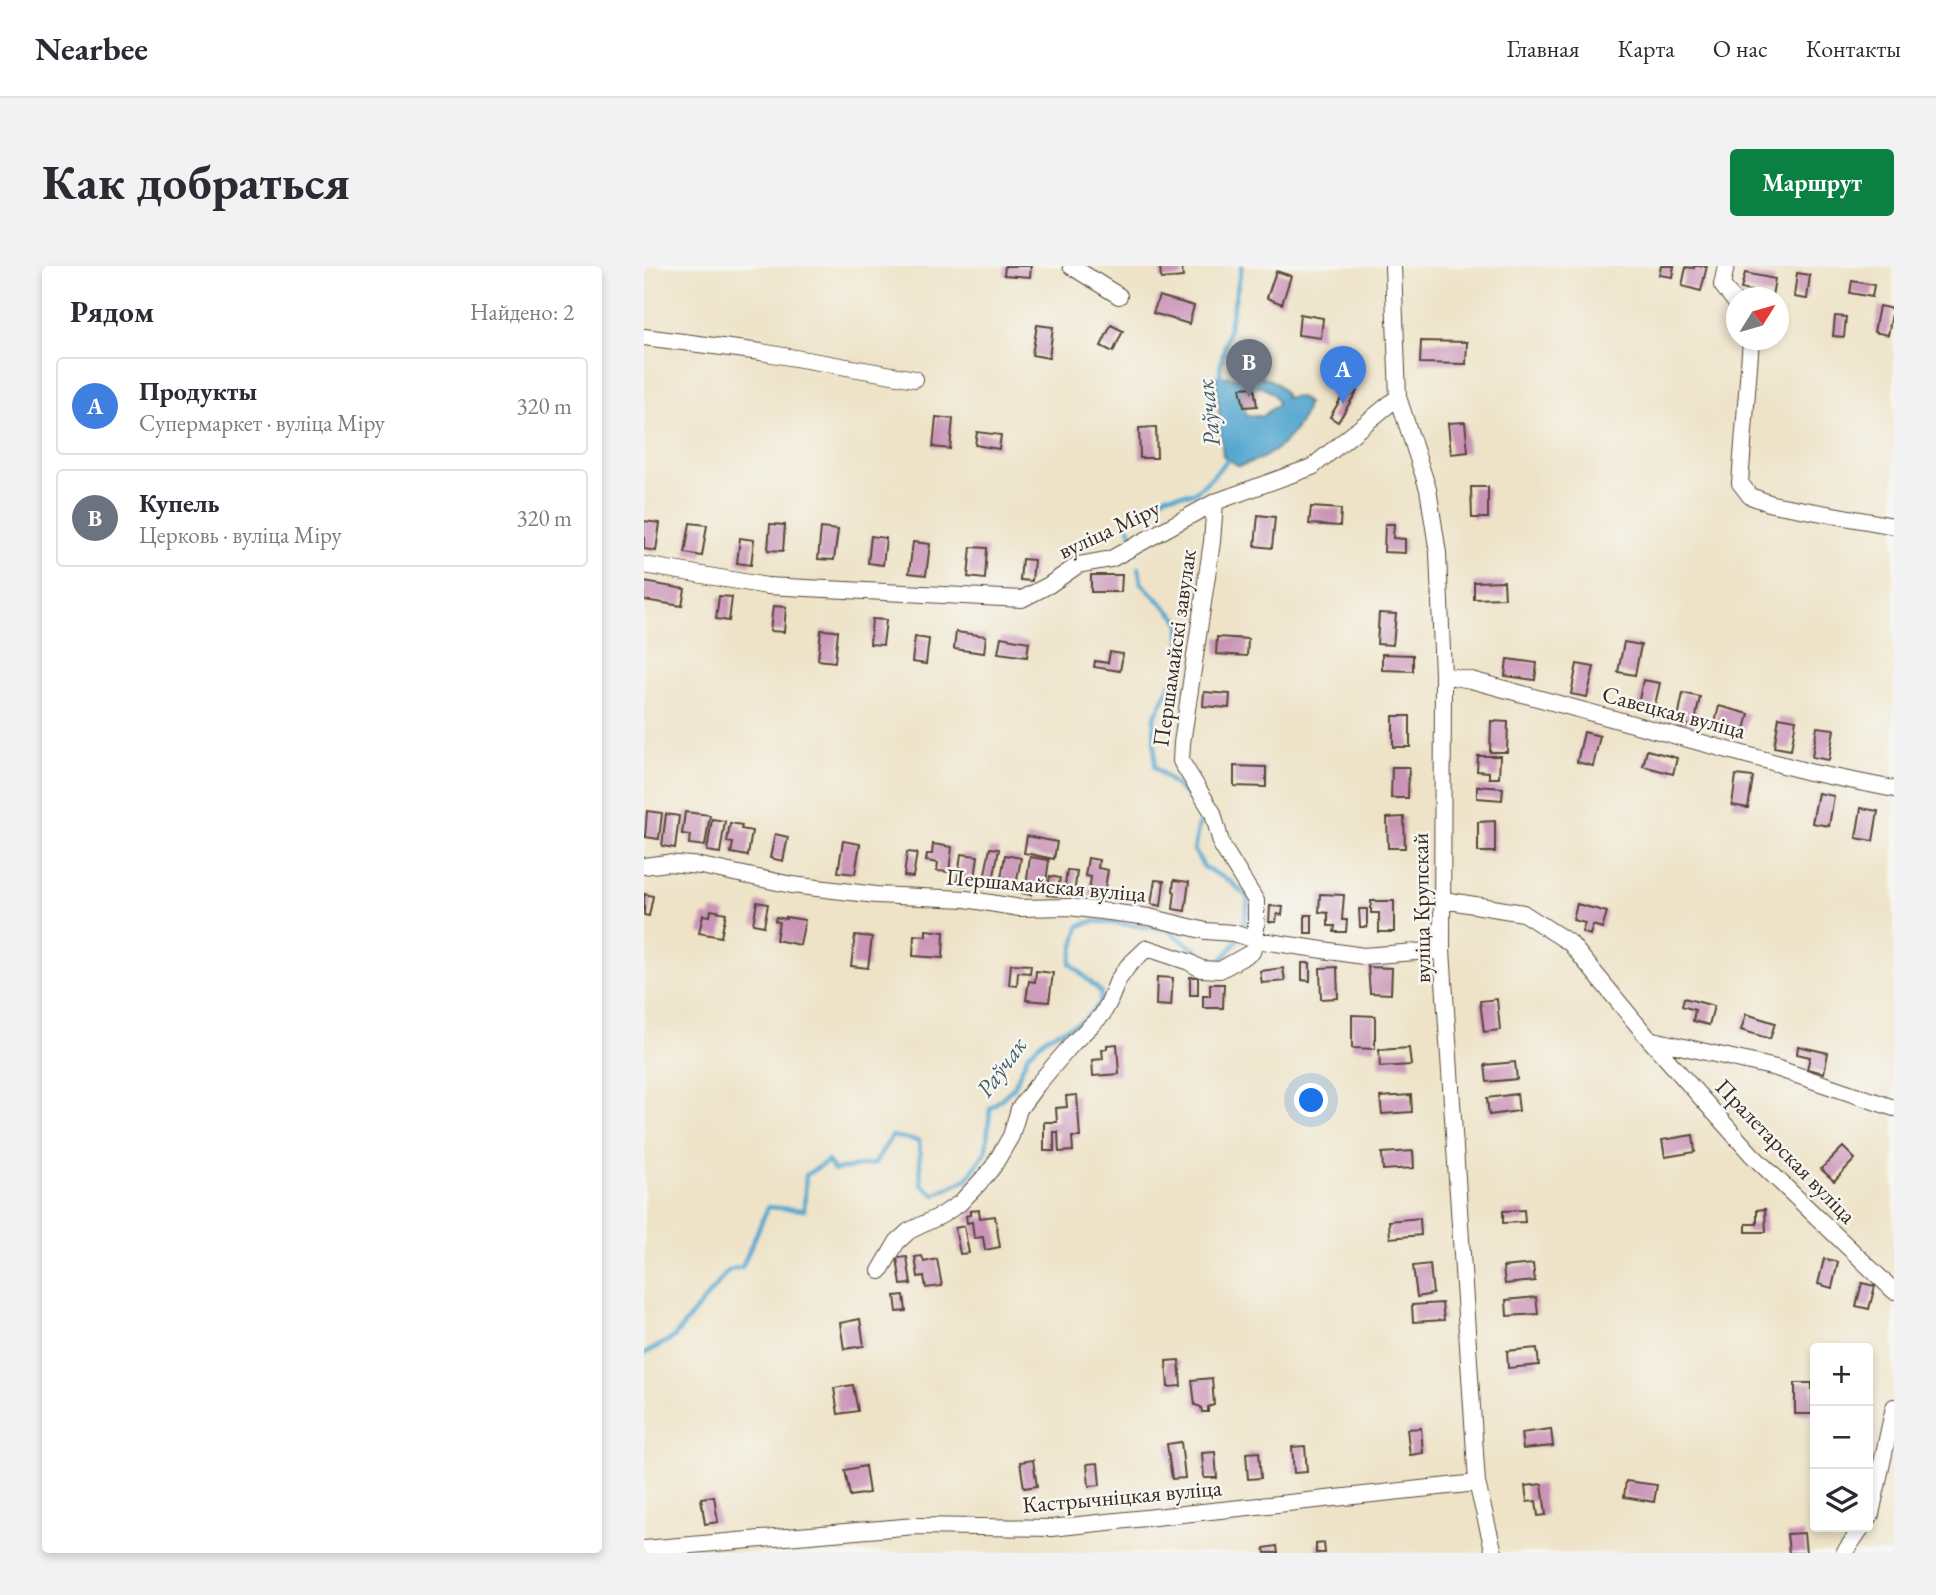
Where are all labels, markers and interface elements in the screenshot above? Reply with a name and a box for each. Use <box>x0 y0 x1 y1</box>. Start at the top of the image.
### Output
text: Nearbee <box>35 27 148 70</box>
text: Главная <box>1506 33 1580 64</box>
text: Карта <box>1618 33 1675 64</box>
text: О нас <box>1713 33 1768 64</box>
text: Контакты <box>1806 33 1901 64</box>
button: Маршрут <box>1730 149 1894 216</box>
text: Как добраться <box>42 150 350 214</box>
north arrow <box>1726 287 1789 350</box>
text: Рядом <box>70 292 154 331</box>
text: Найдено: 2 <box>470 297 574 327</box>
pin: B <box>1226 339 1272 397</box>
pin: A <box>1320 346 1366 404</box>
text: Продукты <box>139 374 257 408</box>
water label: Раўчак <box>1189 377 1227 448</box>
text: A <box>87 391 103 421</box>
text: 320 m <box>516 391 572 421</box>
text: Супермаркет · вуліца Міру <box>139 408 385 438</box>
text: Купель <box>139 486 220 520</box>
street label: вуліца Міру <box>1053 492 1166 566</box>
text: B <box>88 503 102 533</box>
text: 320 m <box>516 503 572 533</box>
text: Церковь · вуліца Міру <box>139 520 342 550</box>
street label: Першамайскі завулак <box>1145 547 1203 749</box>
street label: Савецкая вуліца <box>1599 678 1750 746</box>
street label: вуліца Крупскай <box>1405 833 1437 983</box>
street label: Першамайская вуліца <box>945 861 1148 909</box>
water label: Раўчак <box>969 1030 1034 1103</box>
street label: Пралетарская вуліца <box>1709 1072 1864 1231</box>
your location <box>1294 1083 1328 1117</box>
map controls <box>1810 1343 1873 1532</box>
button: + <box>1810 1343 1873 1406</box>
button: − <box>1810 1406 1873 1469</box>
button: layers <box>1810 1469 1873 1532</box>
street label: Кастрычніцкая вуліца <box>1021 1472 1224 1520</box>

